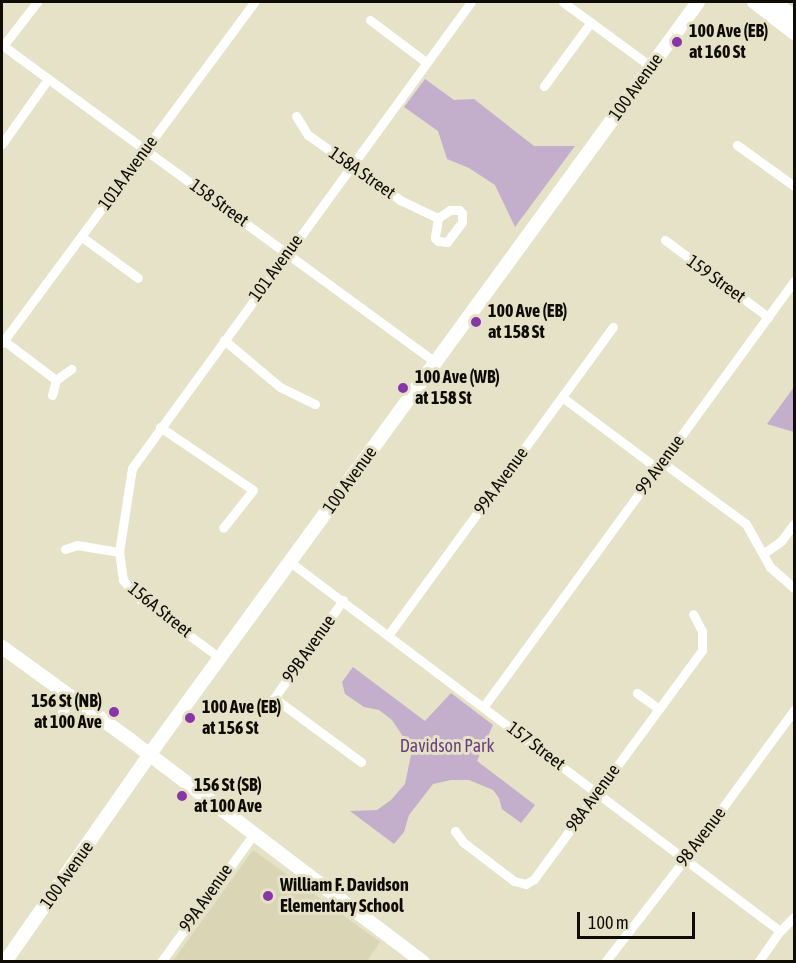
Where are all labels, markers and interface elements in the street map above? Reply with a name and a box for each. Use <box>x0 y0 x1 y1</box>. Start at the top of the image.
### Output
place label: 100 Ave (EB) at 160 St <box>689 21 768 63</box>
marker: 100 Ave (EB) at 160 St <box>670 35 684 49</box>
street label: 100 Avenue <box>604 49 668 125</box>
street label: 101A Avenue <box>94 132 162 214</box>
street label: 158A Street <box>325 142 399 204</box>
street label: 158 Street <box>185 174 253 232</box>
street label: 101 Avenue <box>244 230 308 306</box>
street label: 159 Street <box>682 250 750 308</box>
place label: 100 Ave (EB) at 158 St <box>488 301 567 344</box>
marker: 100 Ave (EB) at 158 St <box>469 315 483 329</box>
place label: 100 Ave (WB) at 158 St <box>415 367 500 410</box>
marker: 100 Ave (WB) at 158 St <box>396 381 410 395</box>
street label: 99 Avenue <box>631 431 689 499</box>
street label: 100 Avenue <box>318 442 382 518</box>
street label: 99A Avenue <box>469 443 533 519</box>
street label: 156A Street <box>124 578 196 642</box>
street label: 99B Avenue <box>278 611 340 687</box>
place label: 156 St (NB) at 100 Ave <box>31 691 102 734</box>
place label: 100 Ave (EB) at 156 St <box>202 697 281 740</box>
marker: 156 St (NB) at 100 Ave <box>107 705 121 719</box>
marker: 100 Ave (EB) at 156 St <box>183 711 197 725</box>
street label: 157 Street <box>503 717 569 775</box>
park label: Davidson Park <box>400 735 494 757</box>
street label: 98A Avenue <box>561 760 625 836</box>
place label: 156 St (SB) at 100 Ave <box>194 775 262 818</box>
marker: 156 St (SB) at 100 Ave <box>175 789 189 803</box>
street label: 98 Avenue <box>672 803 730 871</box>
street label: 100 Avenue <box>36 837 98 913</box>
street label: 99A Avenue <box>175 860 237 936</box>
place label: William F. Davidson Elementary School <box>280 875 409 918</box>
marker: William F. Davidson Elementary School <box>261 889 275 903</box>
scale bar <box>580 900 698 938</box>
text: 100 m <box>588 912 629 933</box>

